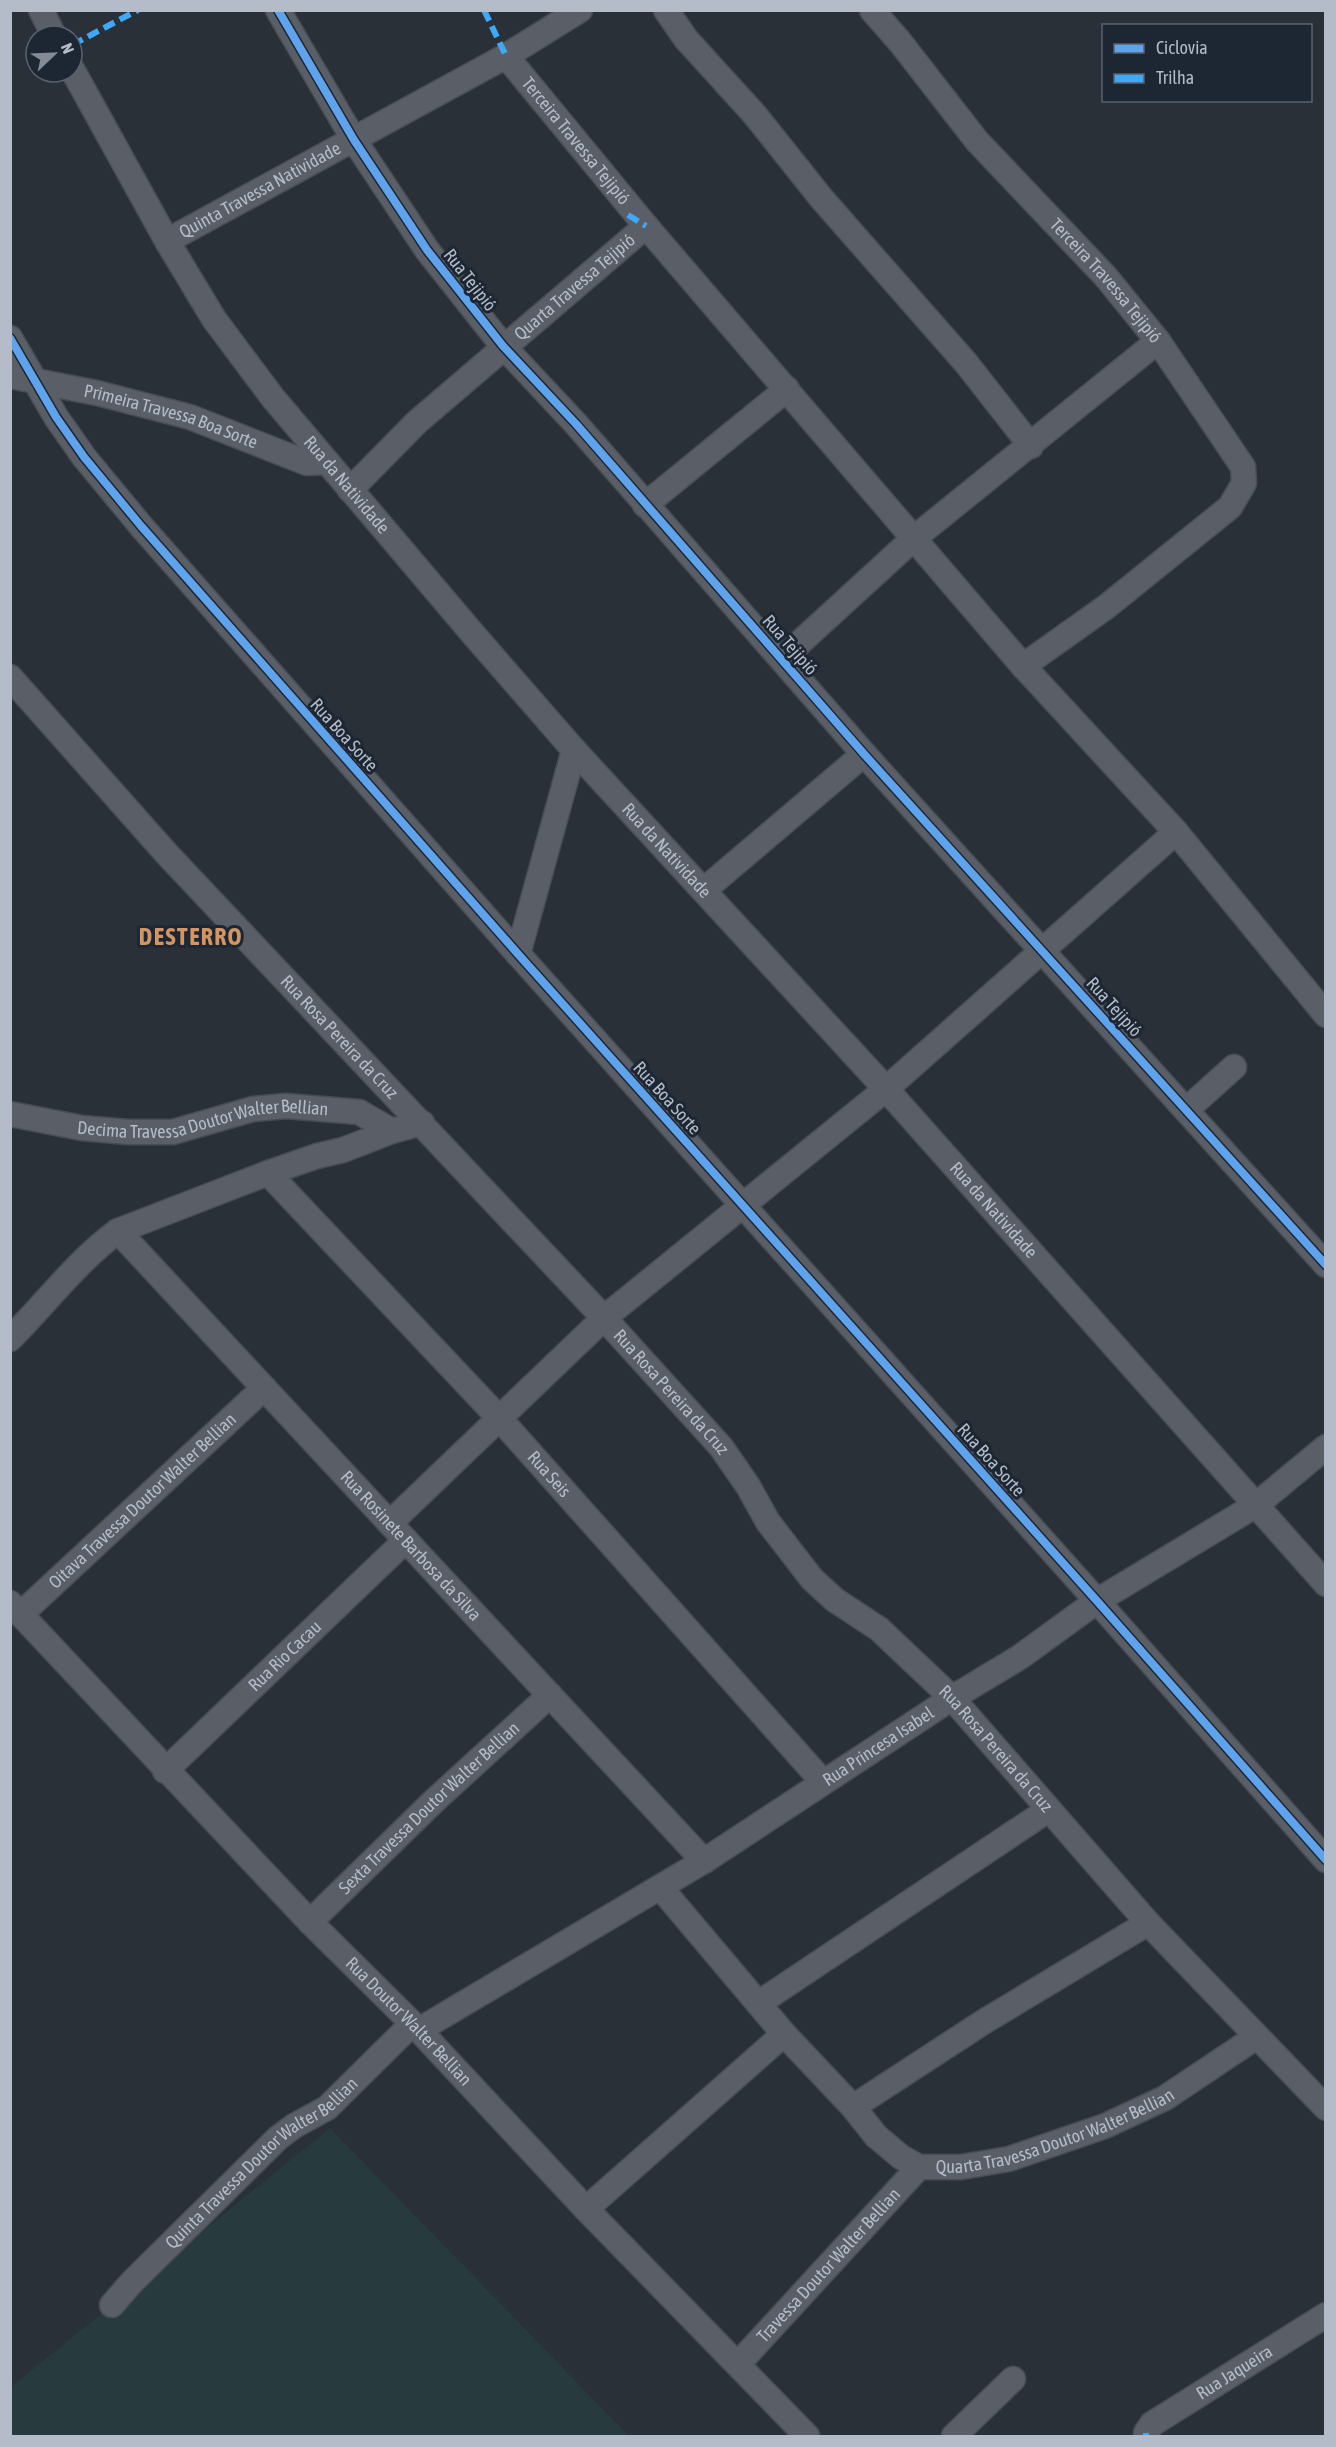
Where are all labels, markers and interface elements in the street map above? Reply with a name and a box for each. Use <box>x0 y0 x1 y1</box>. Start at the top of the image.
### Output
north arrow <box>24 24 84 84</box>
legend <box>1102 24 1312 102</box>
text: Ciclovia <box>1156 37 1208 58</box>
text: N <box>58 40 78 56</box>
text: Trilha <box>1156 67 1194 88</box>
street label: Terceira Travessa Tejipió <box>518 73 635 209</box>
street label: Quinta Travessa Natividade <box>175 137 344 242</box>
street label: Terceira Travessa Tejipió <box>1046 214 1166 347</box>
street label: Quarta Travessa Tejipió <box>510 229 639 344</box>
street label: Rua Tejipió <box>440 244 501 315</box>
street label: Primeira Travessa Boa Sorte <box>82 380 261 453</box>
street label: Rua da Natividade <box>300 431 394 538</box>
street label: Rua Tejipió <box>759 610 822 679</box>
street label: Rua Boa Sorte <box>306 694 383 775</box>
street label: Rua da Natividade <box>618 798 716 902</box>
district label: DESTERRO <box>139 923 243 950</box>
street label: Rua Rosa Pereira da Cruz <box>277 971 403 1103</box>
street label: Rua Tejipió <box>1082 973 1147 1041</box>
street label: Rua Boa Sorte <box>629 1057 706 1138</box>
street label: Decima Travessa Doutor Walter Bellian <box>76 1095 329 1142</box>
street label: Rua da Natividade <box>946 1157 1042 1262</box>
street label: Rua Rosa Pereira da Cruz <box>610 1325 734 1459</box>
street label: Oitava Travessa Doutor Walter Bellian <box>44 1408 240 1593</box>
street label: Rua Boa Sorte <box>953 1419 1030 1500</box>
street label: Rua Seis <box>523 1446 576 1501</box>
street label: Rua Rosinete Barbosa da Silva <box>336 1466 486 1625</box>
street label: Rua Rio Cacau <box>244 1616 325 1695</box>
street label: Rua Rosa Pereira da Cruz <box>935 1681 1058 1816</box>
street label: Rua Princesa Isabel <box>819 1702 938 1790</box>
street label: Sexta Travessa Doutor Walter Bellian <box>334 1717 524 1898</box>
street label: Rua Doutor Walter Bellian <box>342 1953 476 2090</box>
street label: Quinta Travessa Doutor Walter Bellian <box>161 2073 362 2253</box>
street label: Quarta Travessa Doutor Walter Bellian <box>936 2084 1178 2177</box>
street label: Travessa Doutor Walter Bellian <box>752 2184 904 2346</box>
street label: Rua Jaqueira <box>1192 2340 1276 2404</box>

